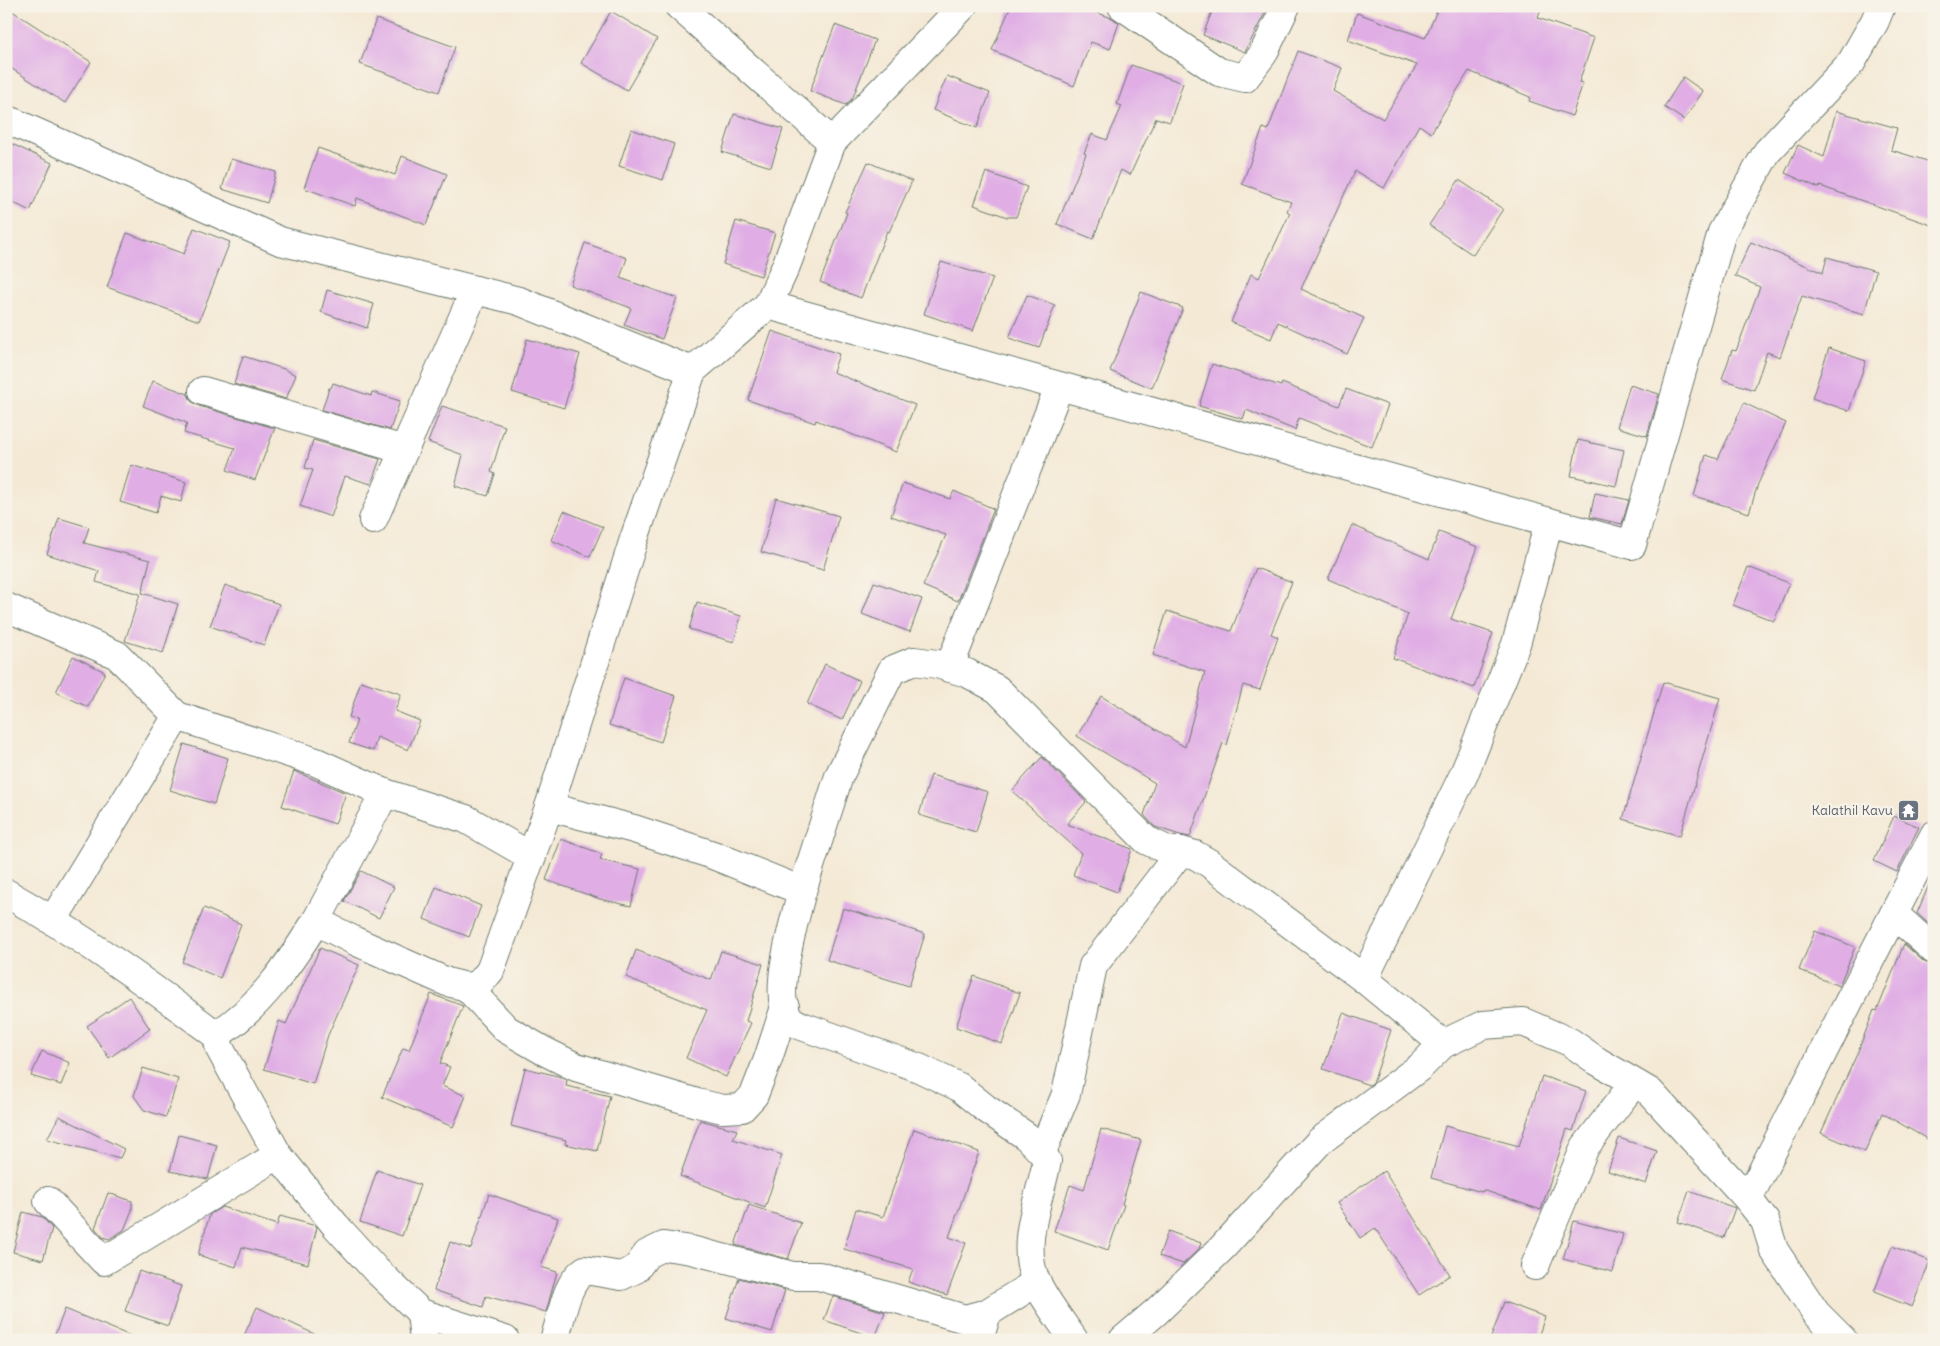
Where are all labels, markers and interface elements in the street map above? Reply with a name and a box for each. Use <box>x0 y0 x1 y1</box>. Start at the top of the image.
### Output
temple icon: Kalathil Kavu <box>1897 798 1921 822</box>
place label: Kalathil Kavu <box>1811 801 1893 819</box>

